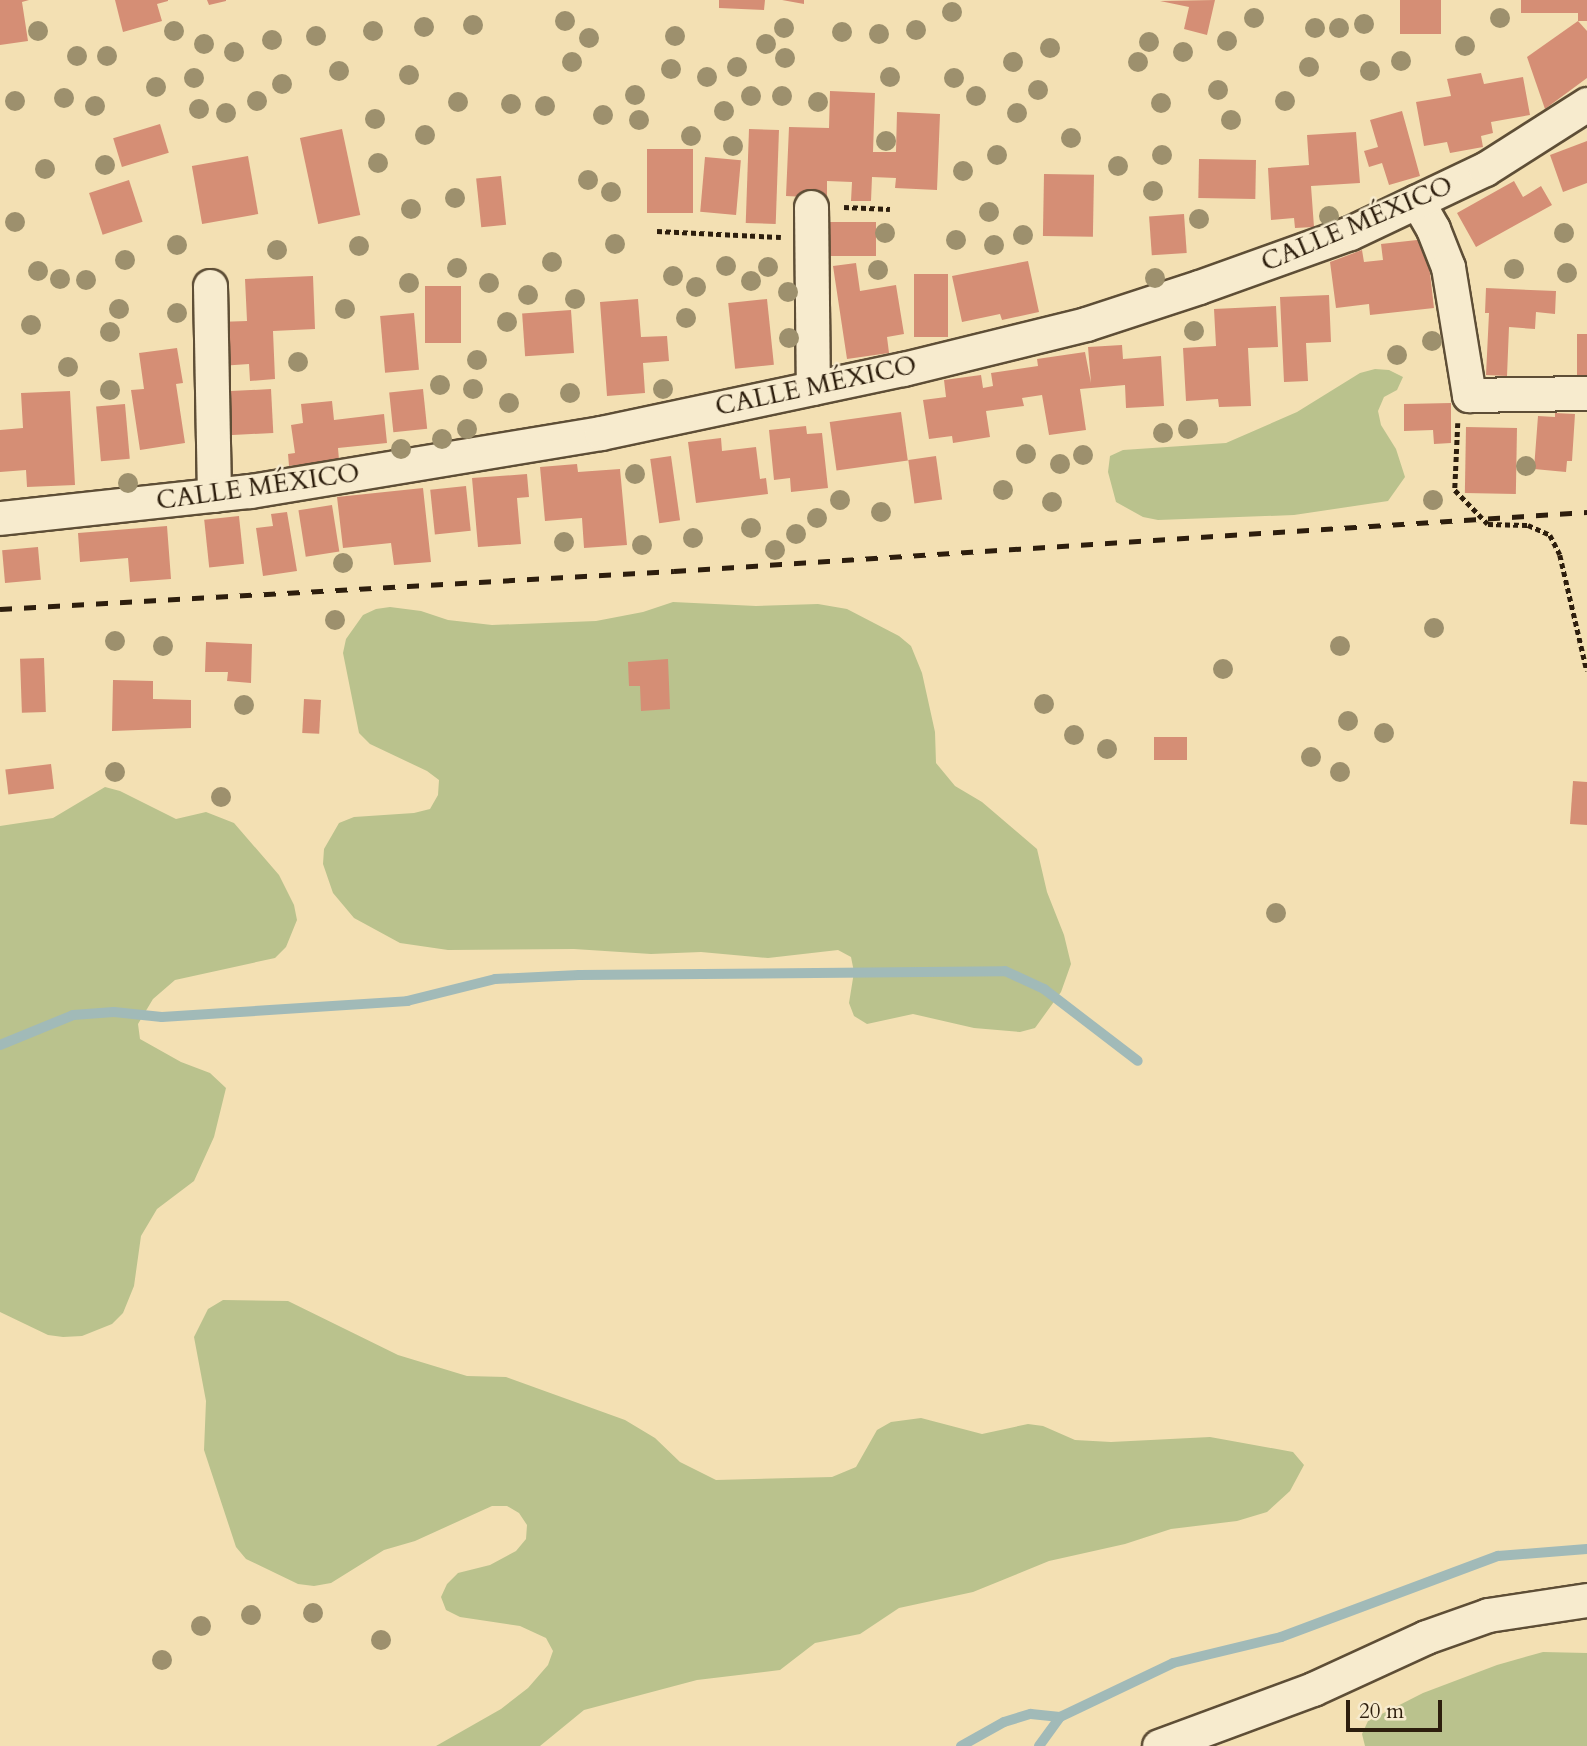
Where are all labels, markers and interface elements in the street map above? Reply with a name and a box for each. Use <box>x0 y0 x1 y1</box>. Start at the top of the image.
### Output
street label: CALLE MÉXICO <box>1257 170 1457 278</box>
street label: CALLE MÉXICO <box>712 349 920 423</box>
street label: CALLE MÉXICO <box>154 457 362 517</box>
scale bar <box>1349 1686 1445 1730</box>
text: 20 m <box>1359 1697 1404 1726</box>

